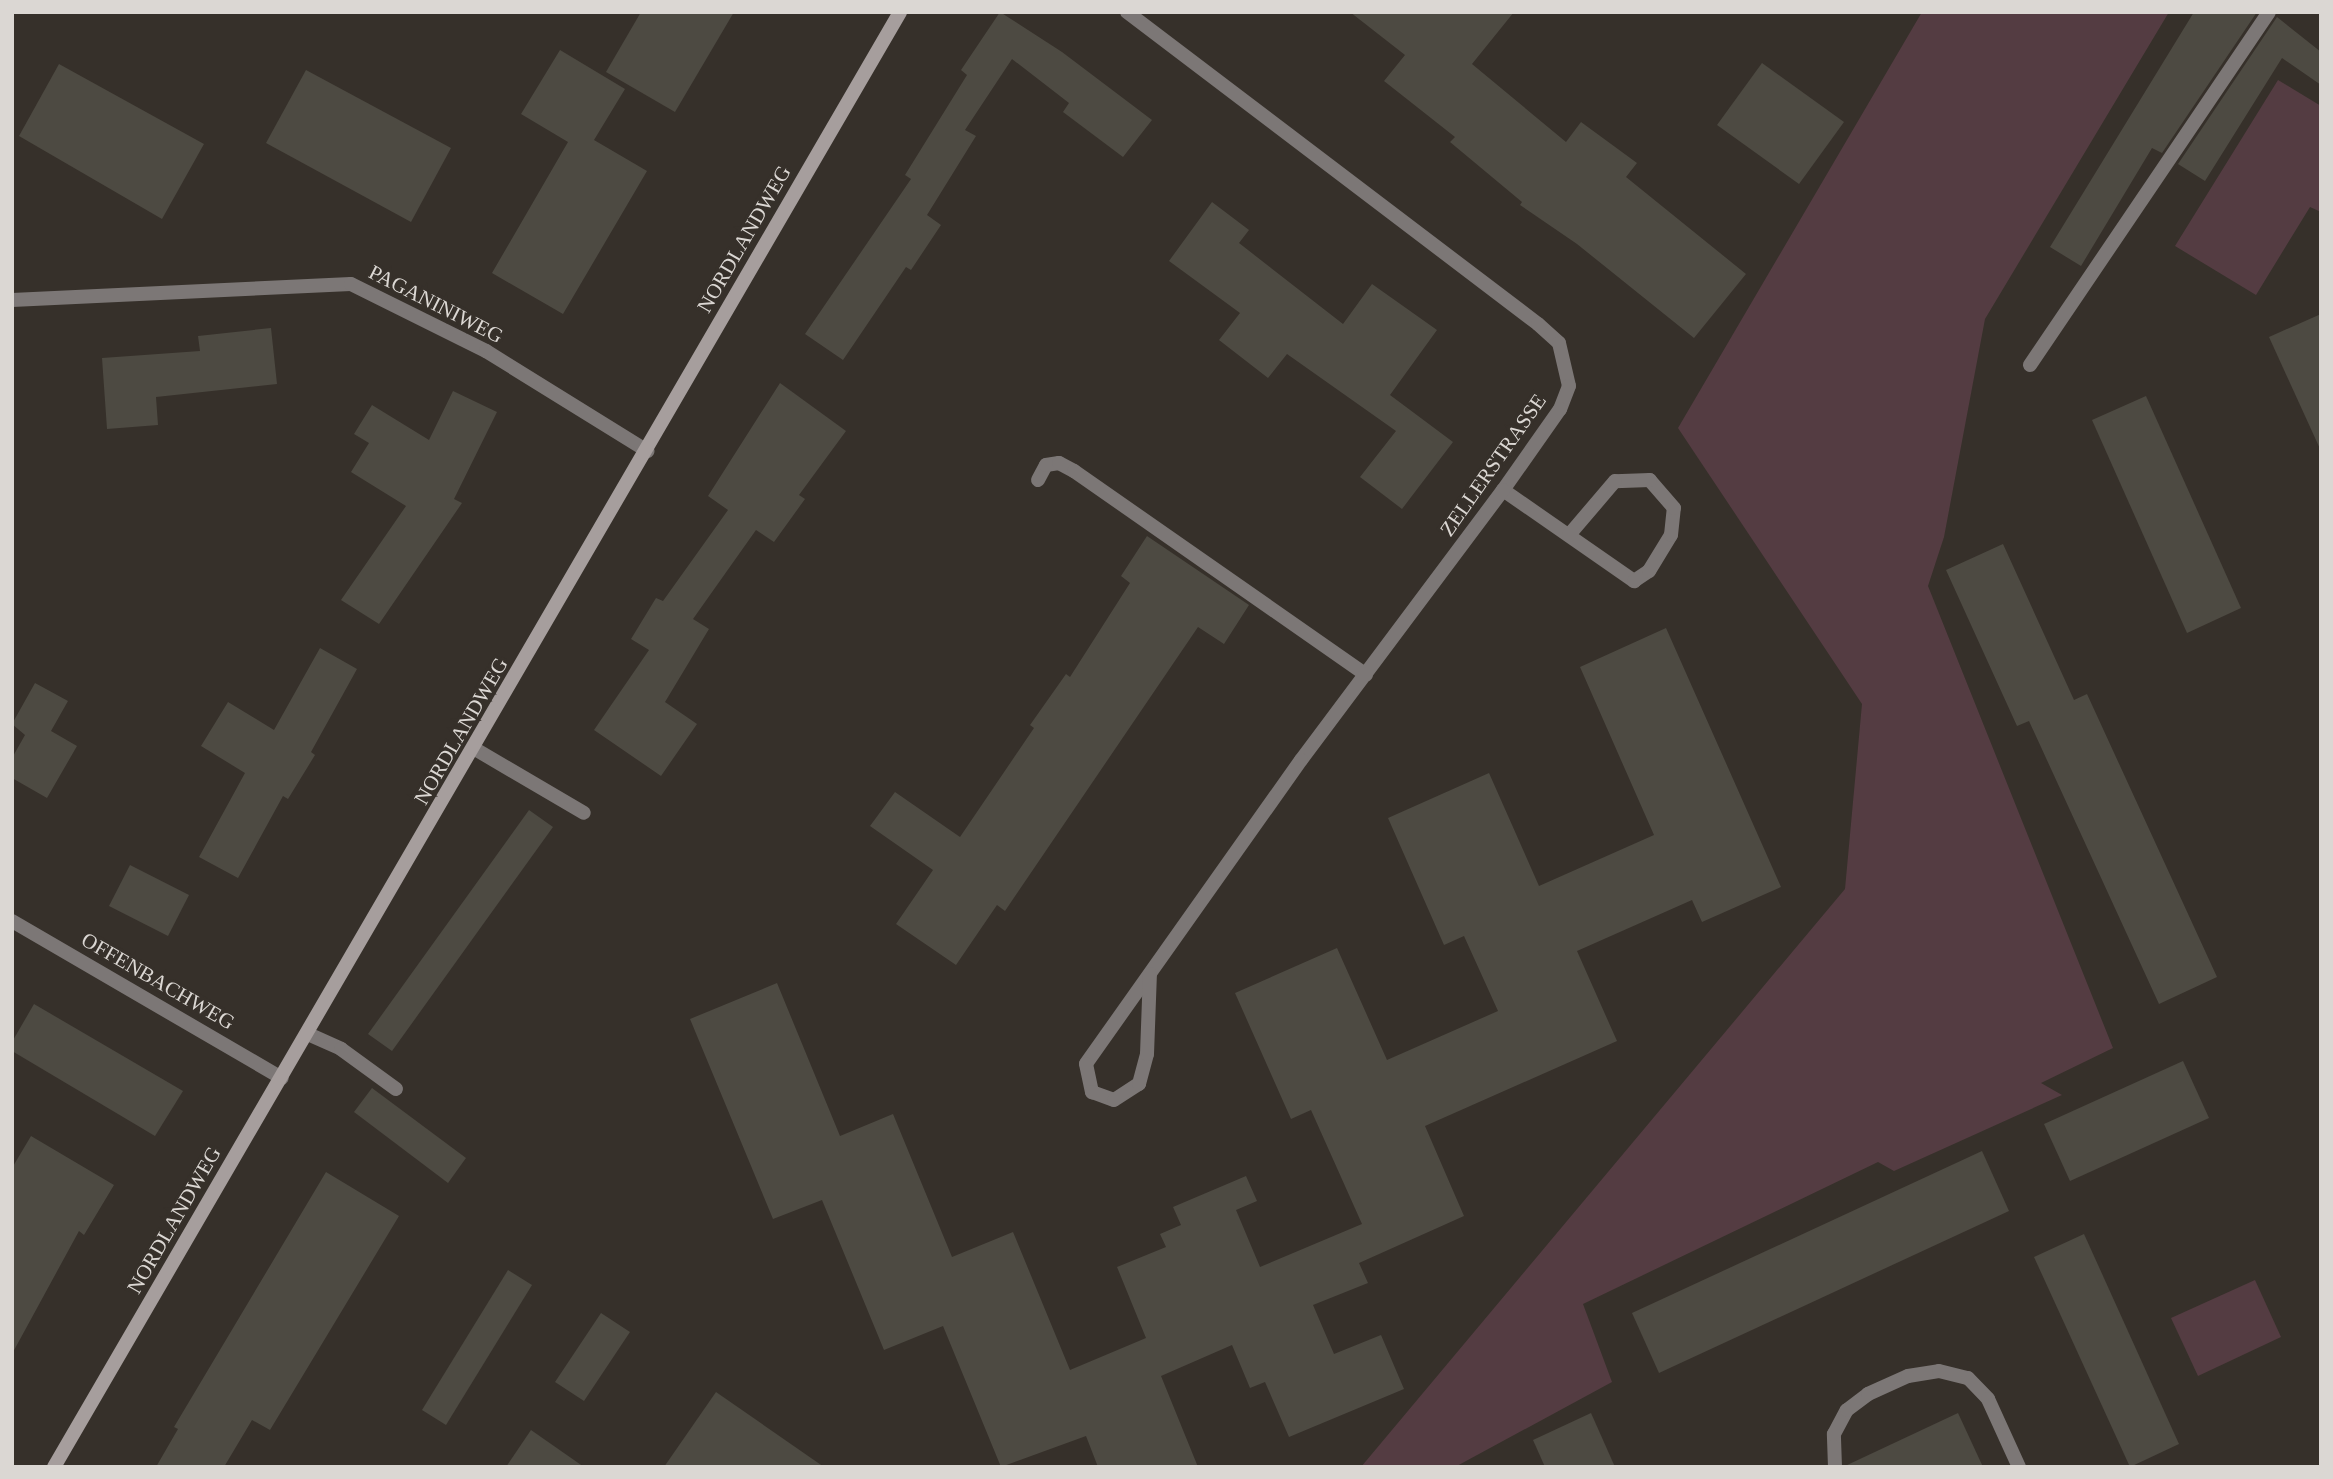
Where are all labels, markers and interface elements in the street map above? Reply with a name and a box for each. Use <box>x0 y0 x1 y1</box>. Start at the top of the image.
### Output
street label: NORDLANDWEG <box>692 161 796 317</box>
street label: PAGANINIWEG <box>365 259 507 349</box>
street label: ZELLERSTRASSE <box>1434 389 1552 541</box>
street label: NORDLANDWEG <box>409 653 513 809</box>
street label: OFFENBACHWEG <box>77 927 239 1035</box>
street label: NORDLANDWEG <box>122 1142 226 1298</box>

